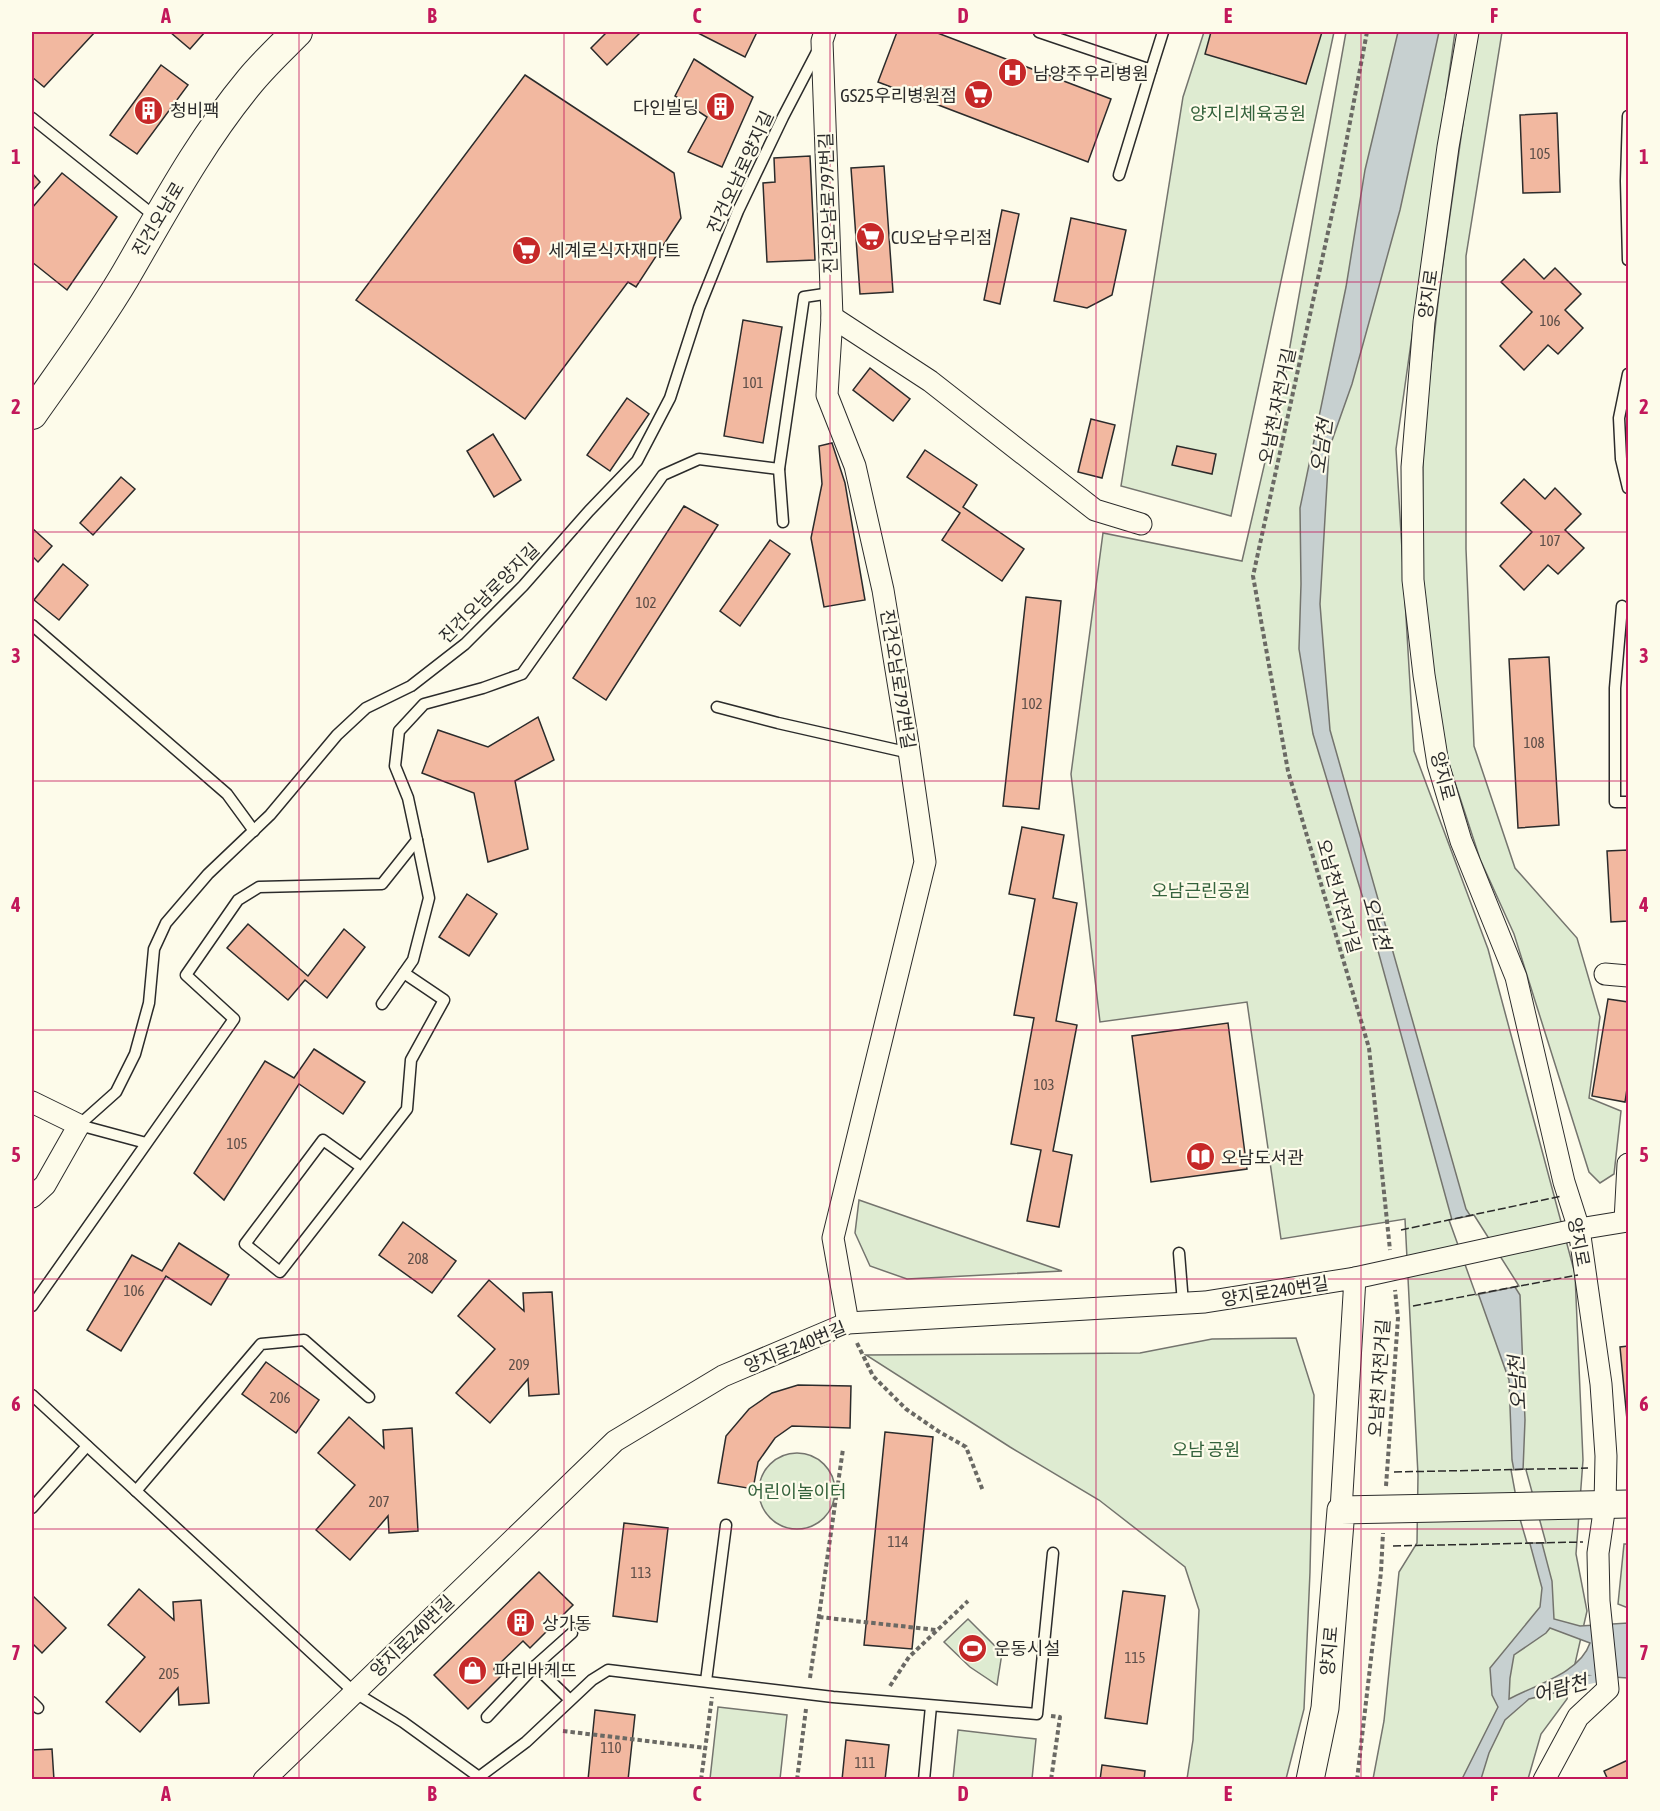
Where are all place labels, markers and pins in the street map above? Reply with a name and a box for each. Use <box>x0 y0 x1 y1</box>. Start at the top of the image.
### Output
hospital icon: 남양주우리병원 <box>996 57 1028 89</box>
place label: 남양주우리병원 <box>1033 63 1149 84</box>
supermarket icon: GS25우리병원점 <box>962 79 994 111</box>
place label: GS25우리병원점 <box>840 85 957 106</box>
building icon: 다인빌딩 <box>704 91 736 123</box>
building icon: 청비팩 <box>133 94 165 126</box>
place label: 다인빌딩 <box>633 97 699 118</box>
place label: 청비팩 <box>170 100 220 121</box>
supermarket icon: CU오남우리점 <box>854 221 886 253</box>
place label: CU오남우리점 <box>891 227 993 248</box>
supermarket icon: 세계로식자재마트 <box>511 234 543 266</box>
place label: 세계로식자재마트 <box>548 240 680 261</box>
library icon: 오남도서관 <box>1184 1141 1216 1173</box>
place label: 오남도서관 <box>1221 1147 1304 1168</box>
building icon: 상가동 <box>505 1607 537 1639</box>
place label: 상가동 <box>542 1613 592 1634</box>
sports icon: 운동시설 <box>957 1632 989 1664</box>
place label: 운동시설 <box>994 1638 1060 1659</box>
shop icon: 파리바게뜨 <box>457 1654 489 1686</box>
place label: 파리바게뜨 <box>494 1660 577 1681</box>

